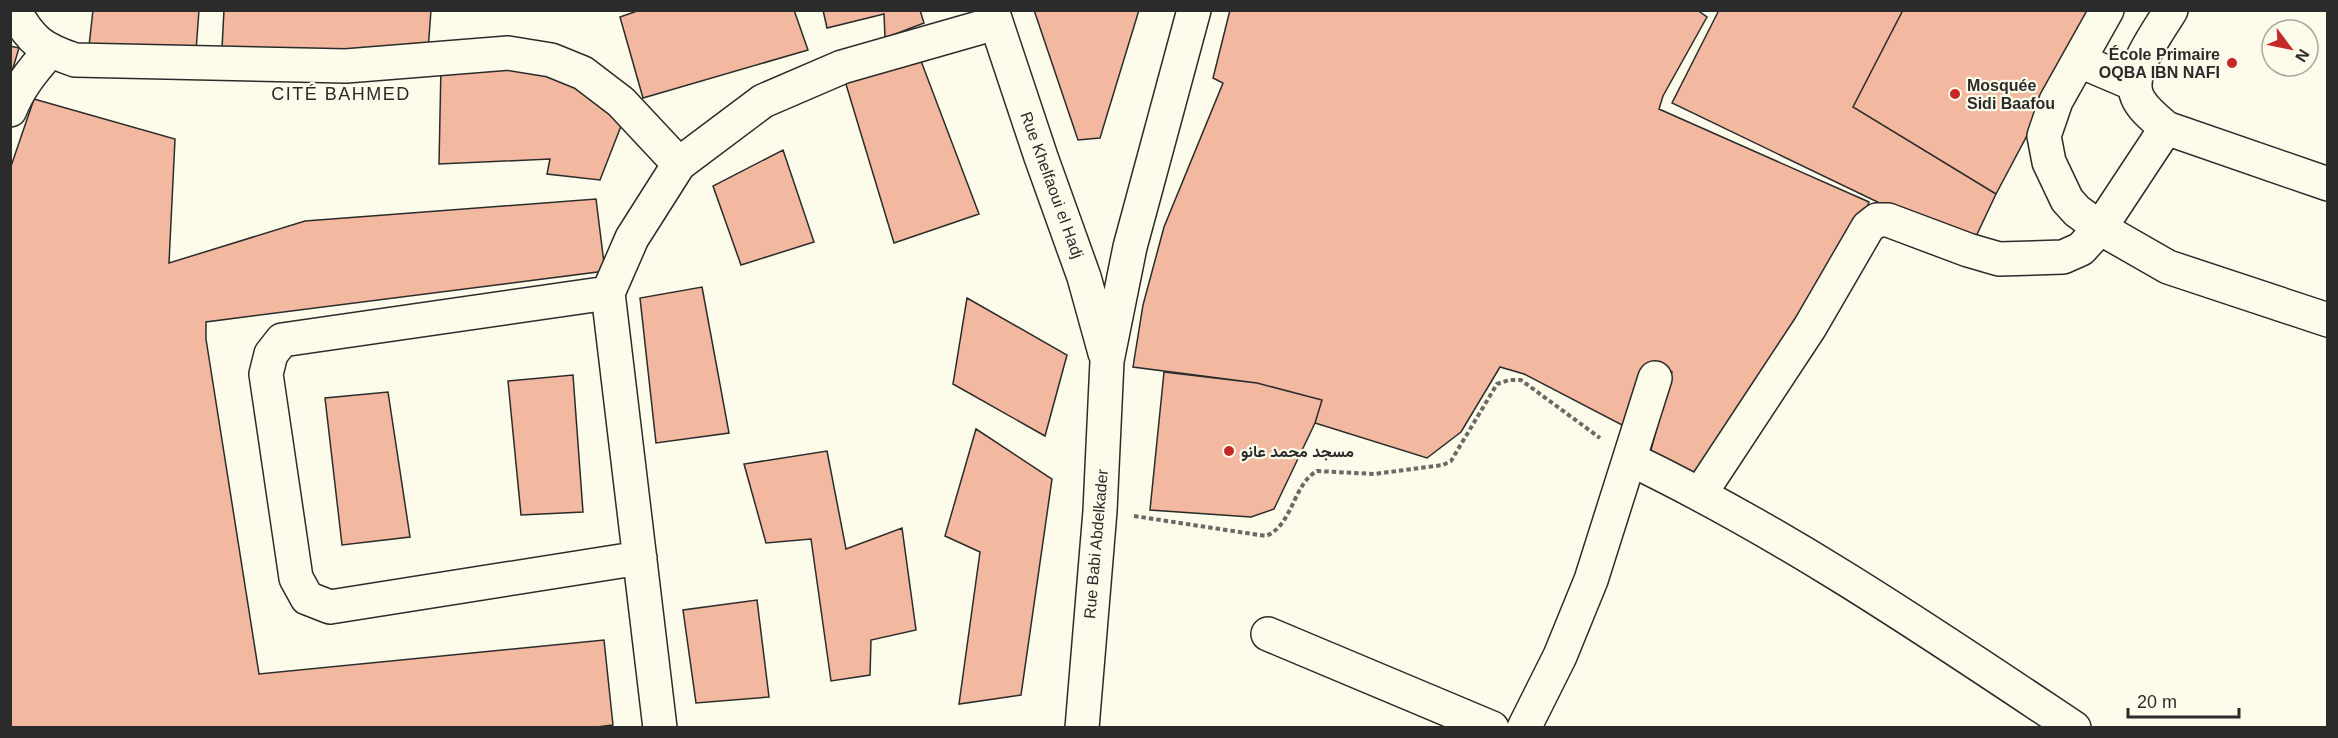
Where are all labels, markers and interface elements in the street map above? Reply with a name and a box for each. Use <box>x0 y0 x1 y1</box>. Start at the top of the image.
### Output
north arrow <box>2260 18 2320 78</box>
place label: École Primaire OQBA IBN NAFI <box>2099 45 2220 81</box>
text: N <box>2292 46 2313 65</box>
marker: École Primaire OQBA IBN NAFI <box>2225 56 2239 70</box>
place label: Mosquée Sidi Baafou <box>1967 77 2055 112</box>
district label: CITÉ BAHMED <box>271 84 411 104</box>
marker: Mosquée Sidi Baafou <box>1948 87 1962 101</box>
street label: Rue Khelfaoui el Hadj <box>1018 109 1086 261</box>
place label: مسجد محمد عانو <box>1241 443 1354 462</box>
marker: مسجد محمد عانو <box>1222 444 1236 458</box>
street label: Rue Babi Abdelkader <box>1081 468 1111 620</box>
scale bar <box>2128 681 2239 719</box>
text: 20 m <box>2137 692 2177 712</box>

